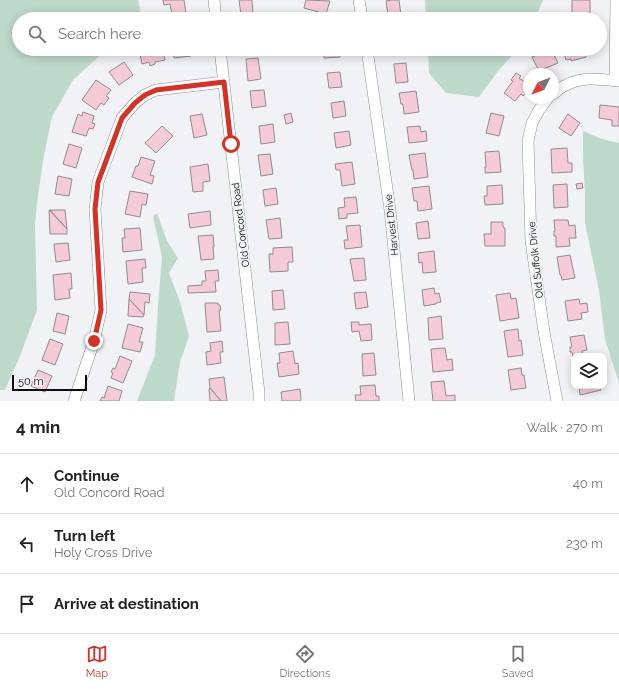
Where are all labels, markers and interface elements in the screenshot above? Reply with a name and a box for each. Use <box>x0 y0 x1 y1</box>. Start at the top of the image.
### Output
search box <box>12 12 607 56</box>
icon: search <box>26 23 48 45</box>
text: Search here <box>58 25 141 43</box>
north arrow <box>523 68 559 104</box>
route start <box>222 135 240 153</box>
street label: Old Concord Road <box>230 182 251 268</box>
street label: Harvest Drive <box>383 193 400 256</box>
street label: Old Suffolk Drive <box>526 221 545 299</box>
route end <box>85 332 103 350</box>
map controls <box>571 353 607 389</box>
button: layers <box>571 353 607 389</box>
scale bar <box>12 373 87 392</box>
text: 50 m <box>18 375 44 388</box>
text: 4 min <box>16 417 60 437</box>
text: Walk · 270 m <box>527 420 603 435</box>
text: Continue <box>54 467 119 485</box>
icon: ahead <box>16 473 38 495</box>
text: 40 m <box>573 476 603 491</box>
text: Old Concord Road <box>54 485 165 500</box>
text: Turn left <box>54 527 115 545</box>
icon: left <box>16 533 38 555</box>
text: 230 m <box>566 536 603 551</box>
text: Holy Cross Drive <box>54 545 152 560</box>
icon: arrive <box>16 593 38 615</box>
text: Arrive at destination <box>54 595 199 613</box>
tab: Map <box>86 643 108 680</box>
tab: Directions <box>280 643 330 680</box>
tab: Saved <box>502 643 533 680</box>

